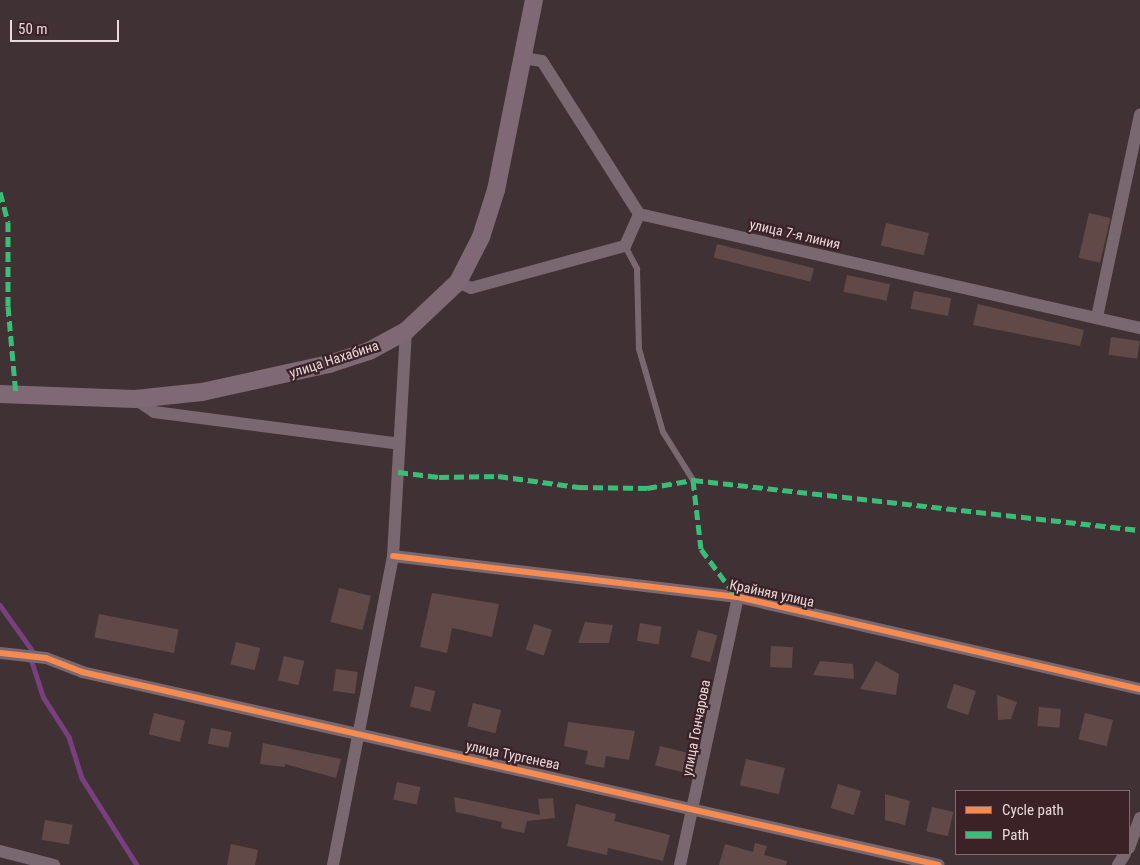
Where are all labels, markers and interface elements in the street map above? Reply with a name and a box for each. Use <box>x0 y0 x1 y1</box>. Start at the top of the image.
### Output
scale bar <box>12 10 121 42</box>
text: 50 m <box>18 20 48 38</box>
street label: улица 7-я линия <box>748 215 842 253</box>
street label: улица Нахабина <box>287 337 381 381</box>
street label: Крайняя улица <box>728 576 816 610</box>
street label: улица Гончарова <box>678 678 714 778</box>
street label: улица Тургенева <box>464 737 562 773</box>
legend <box>955 790 1130 855</box>
text: Cycle path <box>1002 801 1064 819</box>
text: Path <box>1002 826 1029 844</box>

